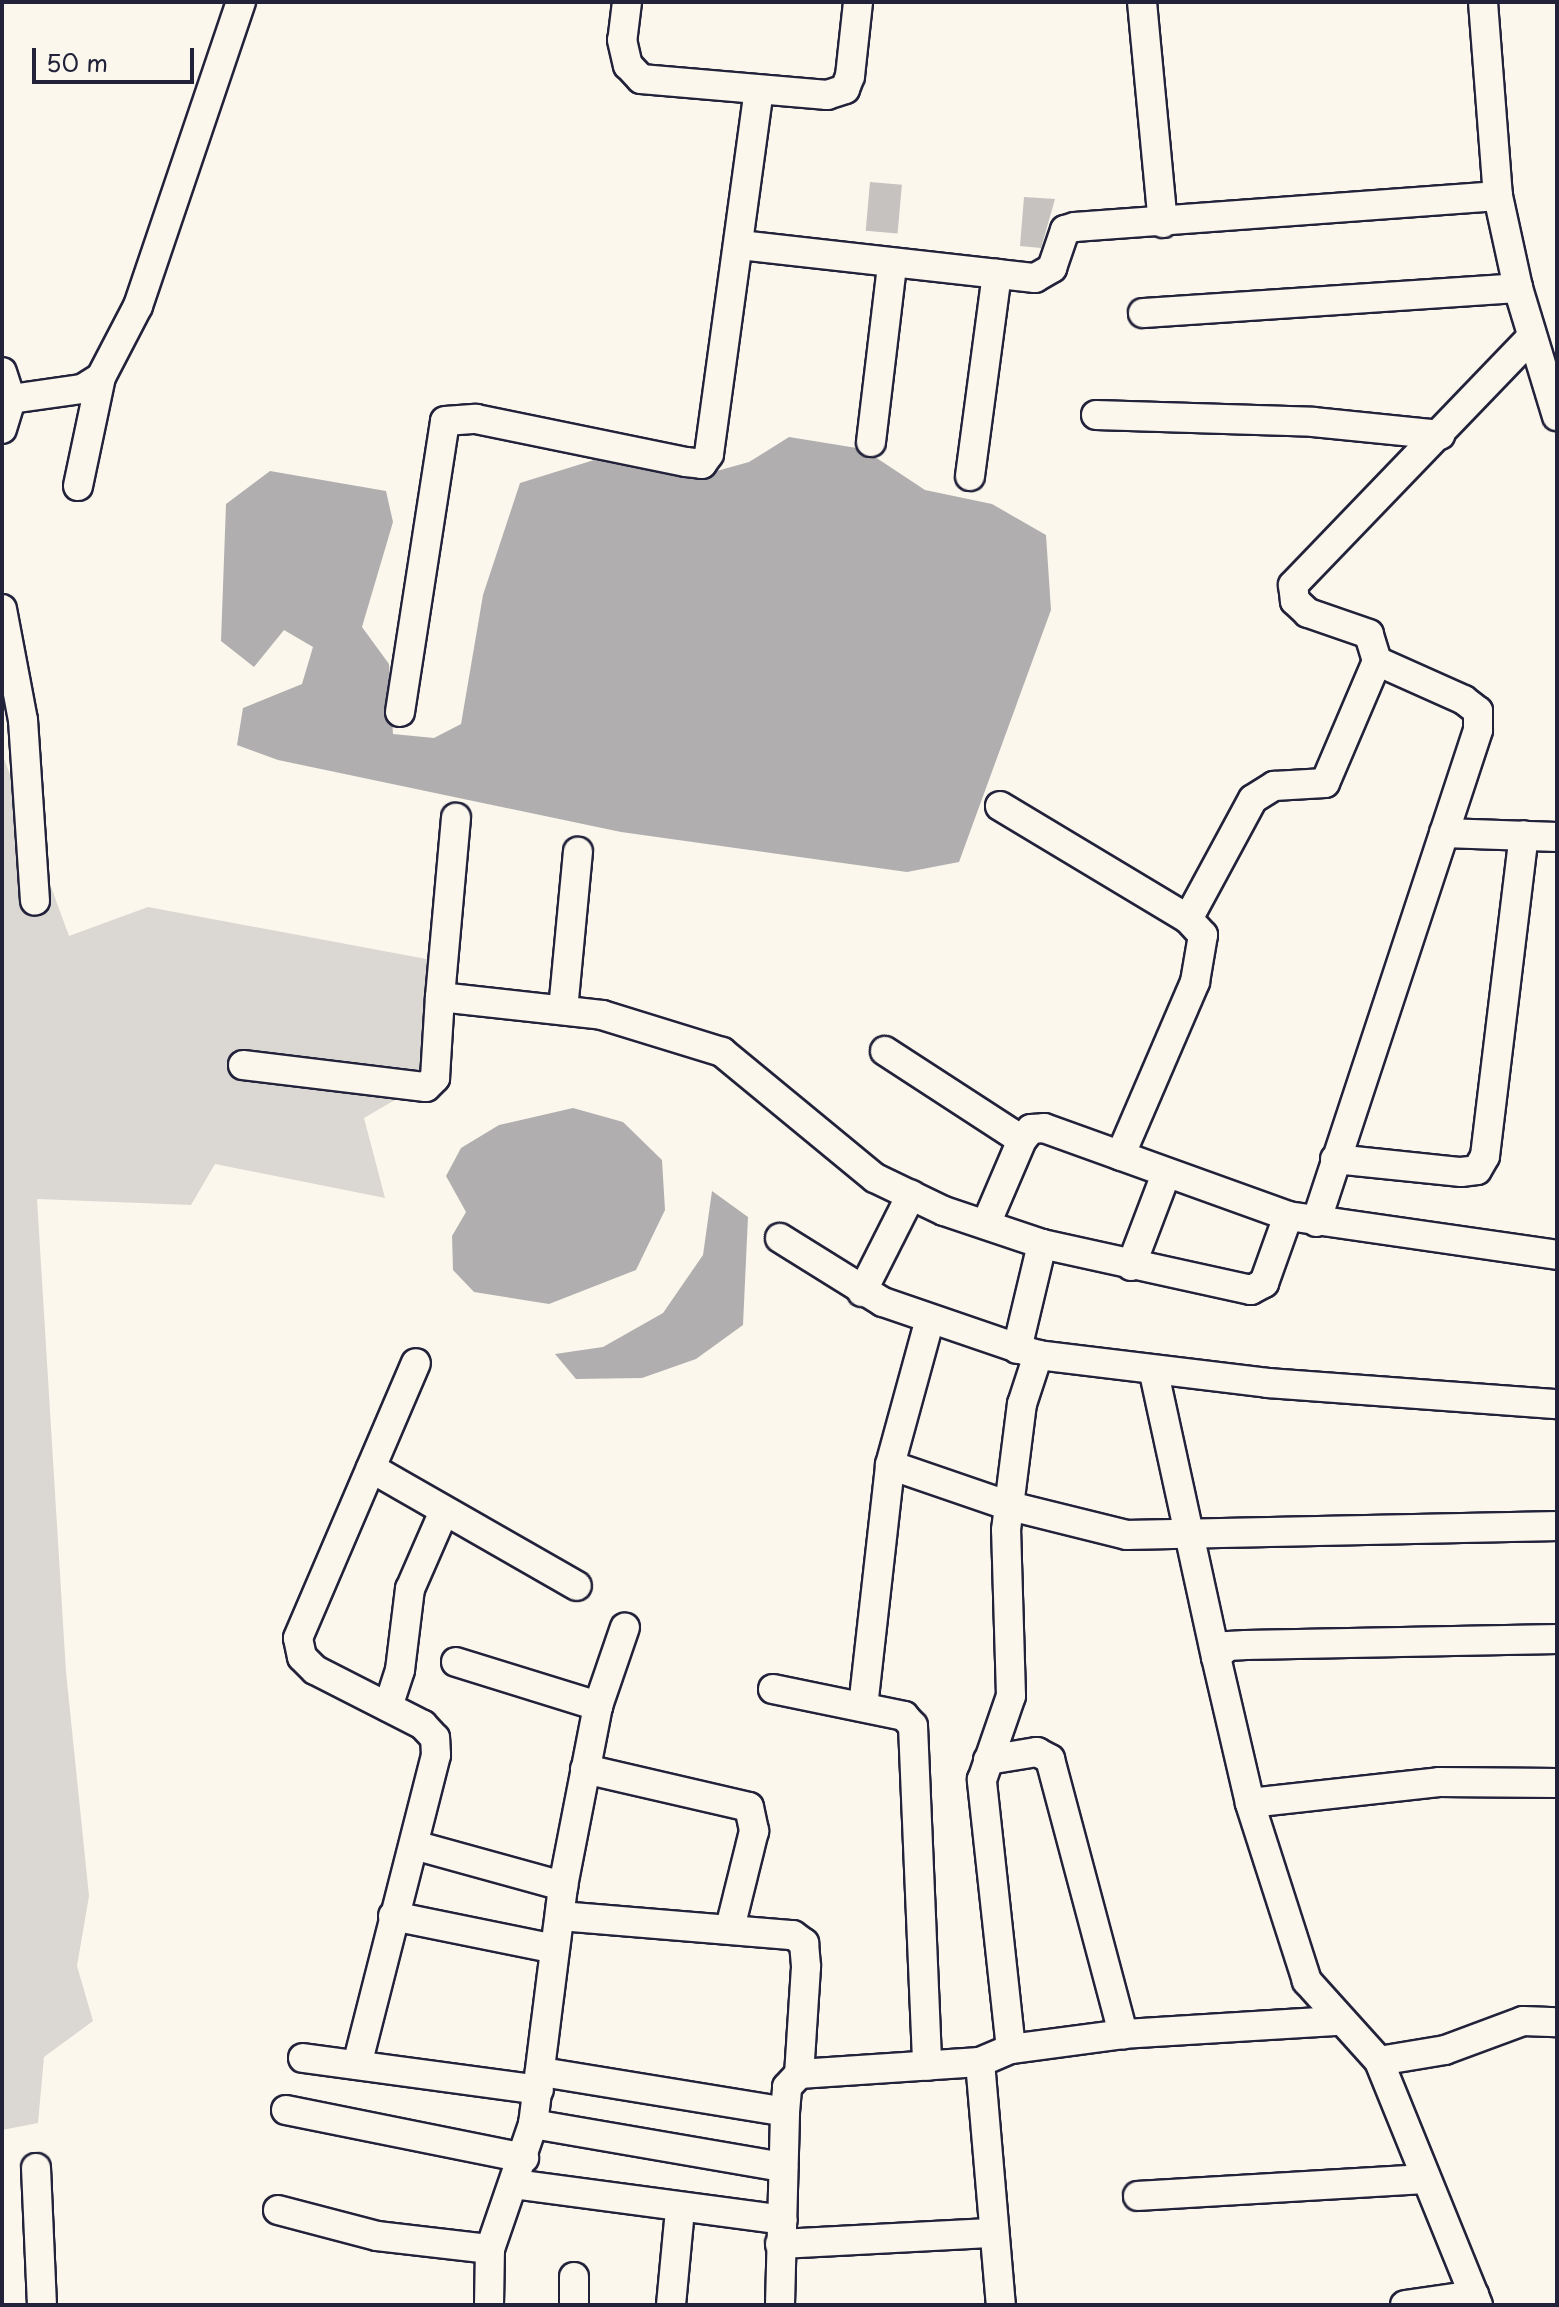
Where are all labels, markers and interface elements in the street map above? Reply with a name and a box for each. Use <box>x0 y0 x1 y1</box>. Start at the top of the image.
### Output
scale bar <box>36 32 198 82</box>
text: 50 m <box>46 44 108 80</box>

